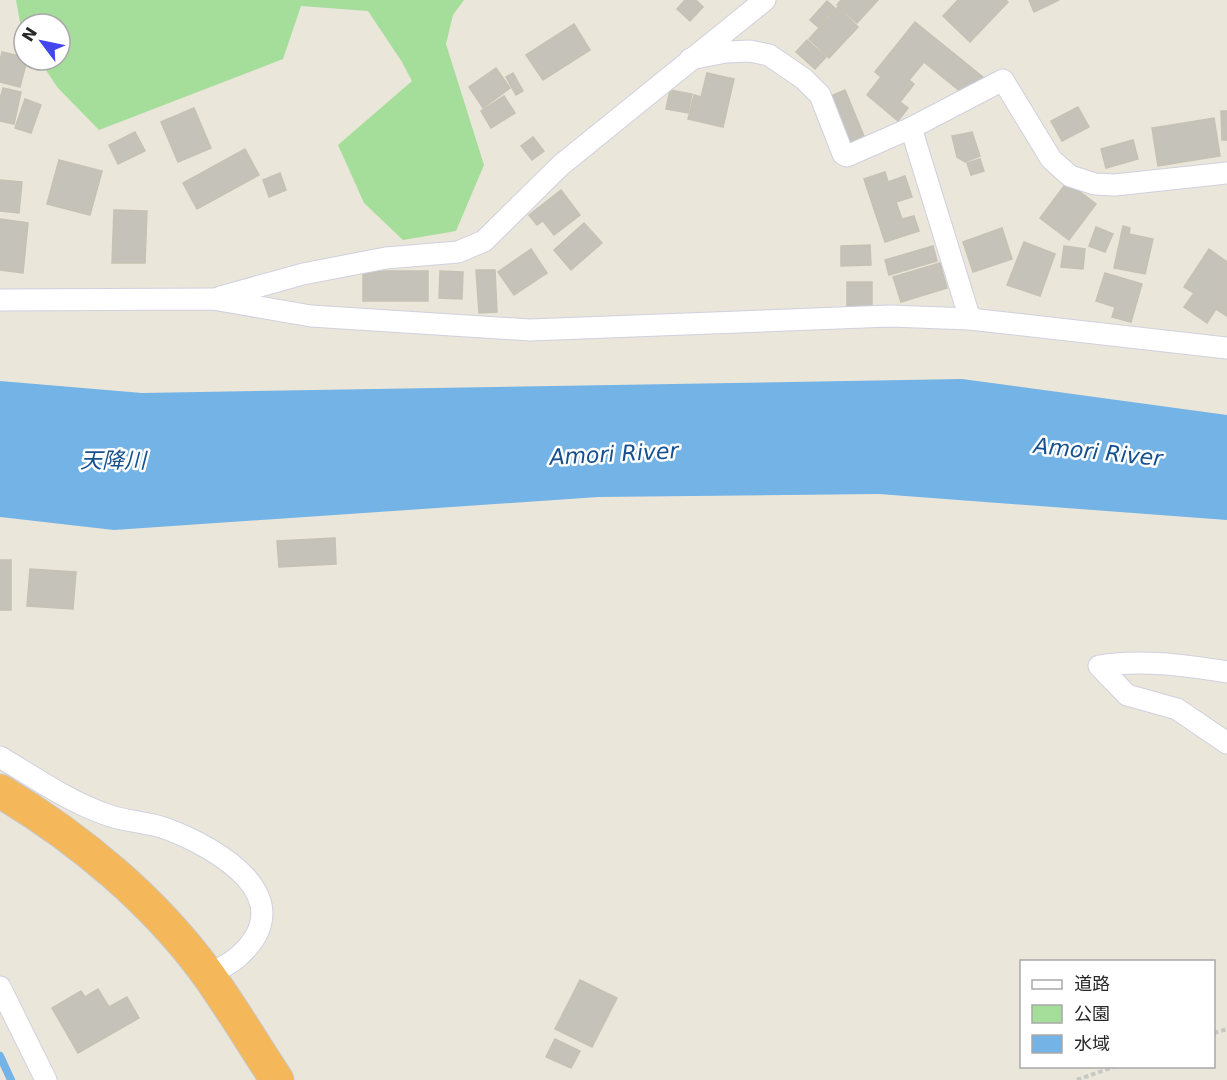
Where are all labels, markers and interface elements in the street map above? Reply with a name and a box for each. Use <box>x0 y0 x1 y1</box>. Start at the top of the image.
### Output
north arrow <box>12 12 72 72</box>
text: N <box>18 24 41 45</box>
water label: Amori River <box>1031 433 1165 471</box>
water label: Amori River <box>547 438 681 470</box>
water label: 天降川 <box>80 448 148 473</box>
legend <box>1020 960 1215 1068</box>
text: 道路 <box>1074 973 1110 994</box>
text: 公園 <box>1074 1003 1110 1024</box>
text: 水域 <box>1074 1033 1110 1054</box>

